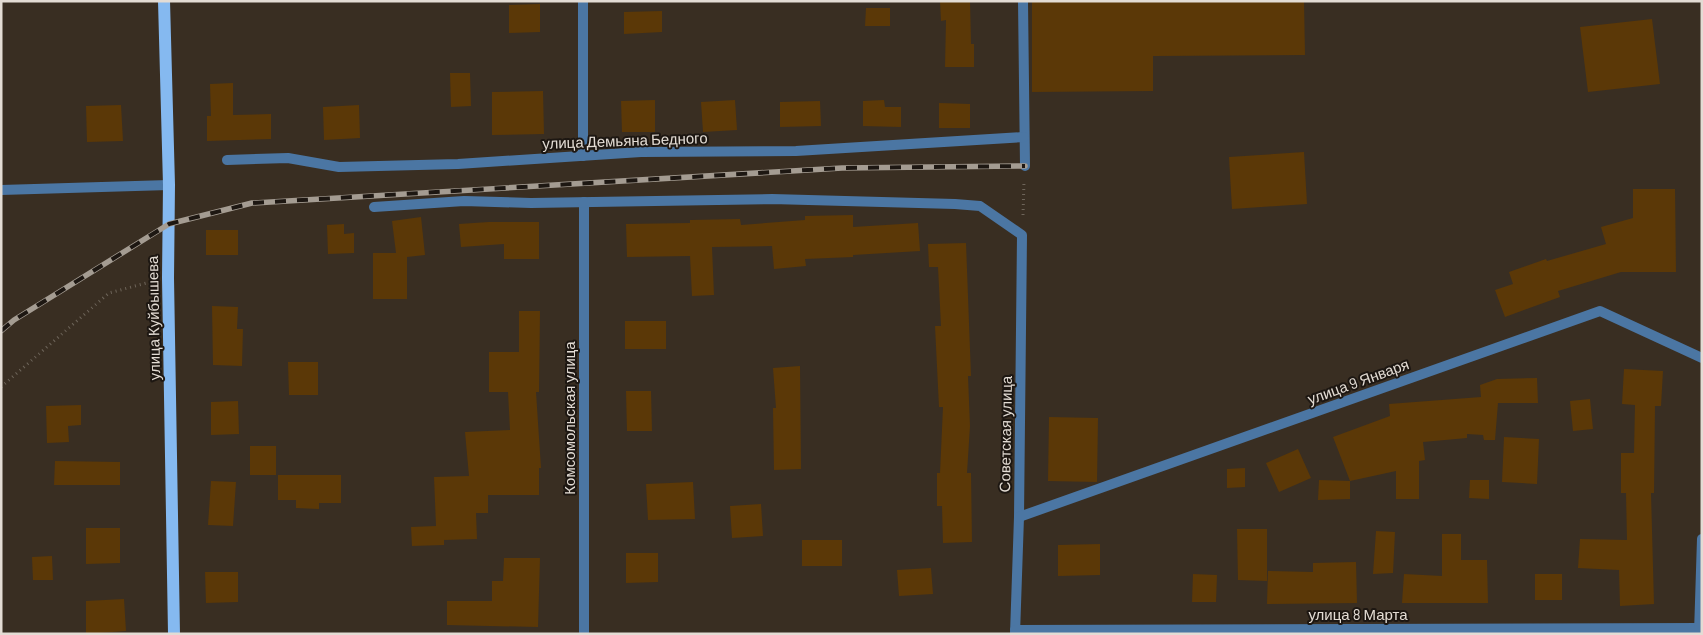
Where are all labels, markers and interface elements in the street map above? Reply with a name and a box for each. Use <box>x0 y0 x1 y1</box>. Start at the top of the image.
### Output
street label: улица Демьяна Бедного <box>542 128 708 152</box>
street label: улица Куйбышева <box>143 255 163 381</box>
street label: Комсомольская улица <box>560 341 578 495</box>
street label: улица 9 Января <box>1305 354 1411 408</box>
street label: Советская улица <box>995 375 1015 492</box>
street label: улица 8 Марта <box>1308 605 1408 623</box>

